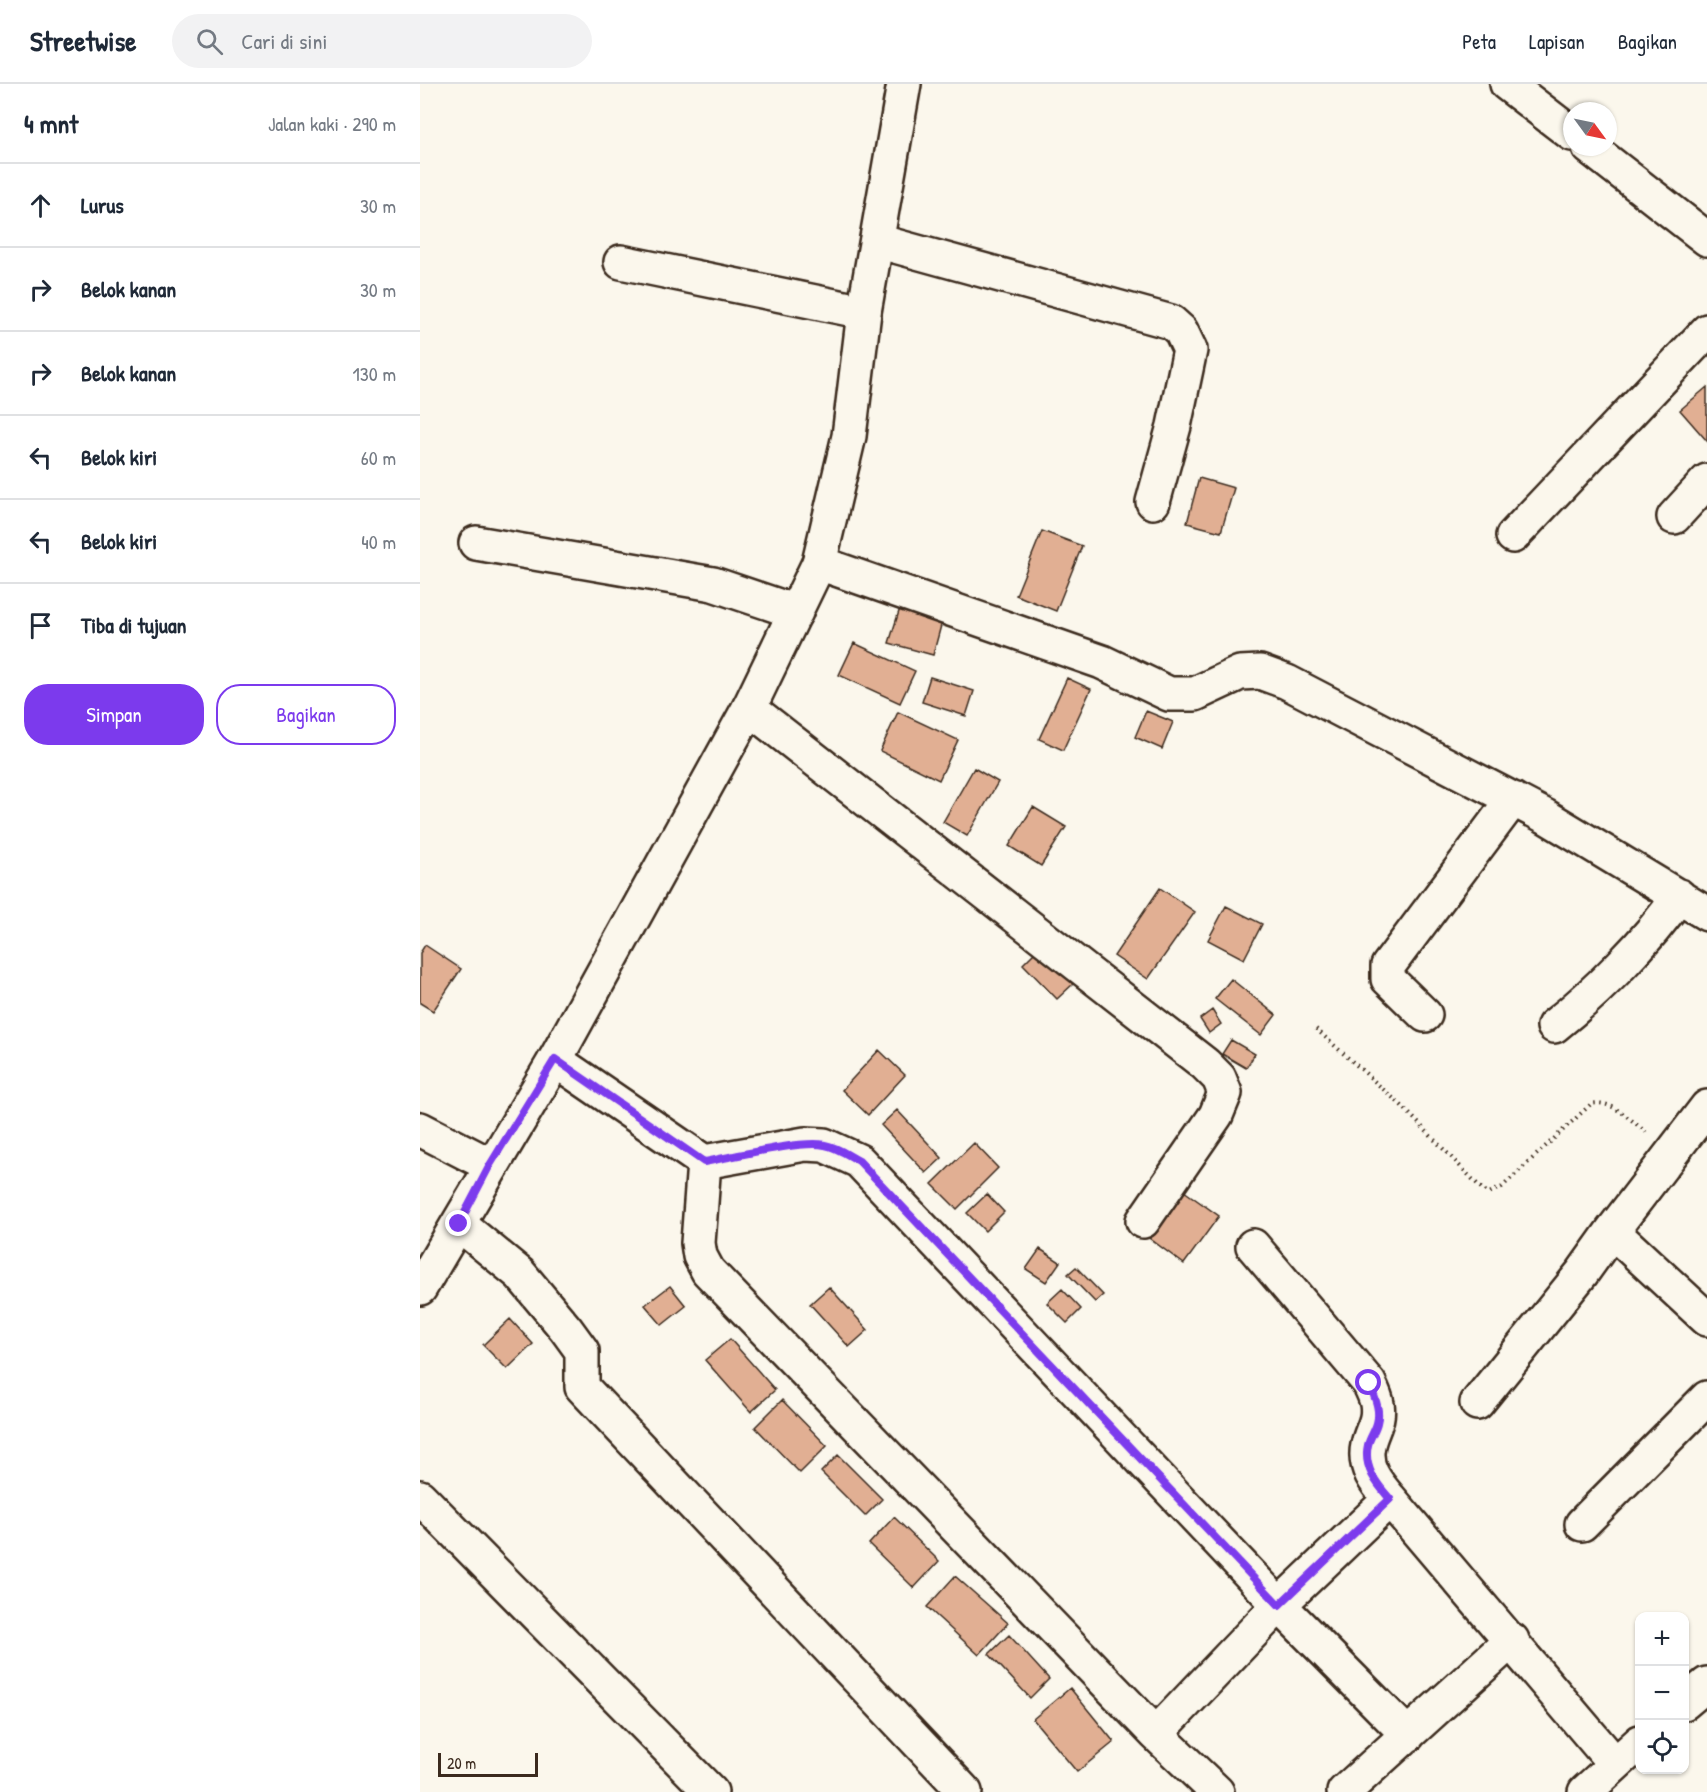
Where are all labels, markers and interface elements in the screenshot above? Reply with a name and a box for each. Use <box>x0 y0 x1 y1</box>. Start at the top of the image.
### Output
search box <box>172 14 592 68</box>
text: Streetwise <box>30 22 136 60</box>
icon: search <box>193 25 226 58</box>
text: Cari di sini <box>241 26 327 56</box>
text: Peta <box>1462 27 1496 56</box>
text: Lapisan <box>1529 27 1585 56</box>
text: Bagikan <box>1618 27 1677 56</box>
north arrow <box>1563 102 1617 156</box>
text: 4 mnt <box>24 106 78 141</box>
text: Jalan kaki · 290 m <box>268 110 396 137</box>
icon: ahead <box>24 189 57 222</box>
text: Lurus <box>81 190 124 220</box>
text: 30 m <box>360 192 396 219</box>
icon: right <box>24 273 57 306</box>
text: Belok kanan <box>81 274 176 304</box>
text: 30 m <box>360 276 396 303</box>
icon: right <box>24 357 57 390</box>
text: Belok kanan <box>81 358 176 388</box>
text: 130 m <box>353 360 396 387</box>
icon: left <box>24 441 57 474</box>
text: Belok kiri <box>81 442 157 472</box>
text: 60 m <box>361 444 396 471</box>
icon: left <box>24 525 57 558</box>
text: Belok kiri <box>81 526 157 556</box>
text: 40 m <box>361 528 396 555</box>
icon: arrive <box>24 609 57 642</box>
text: Tiba di tujuan <box>81 610 186 640</box>
button: Simpan <box>24 684 204 745</box>
button: Bagikan <box>216 684 396 745</box>
route end <box>445 1210 471 1236</box>
route start <box>1355 1369 1381 1395</box>
map controls <box>1635 1612 1689 1774</box>
button: + <box>1635 1612 1689 1666</box>
button: − <box>1635 1666 1689 1720</box>
button: locate <box>1635 1720 1689 1774</box>
scale bar <box>438 1750 538 1778</box>
text: 20 m <box>447 1752 476 1774</box>

